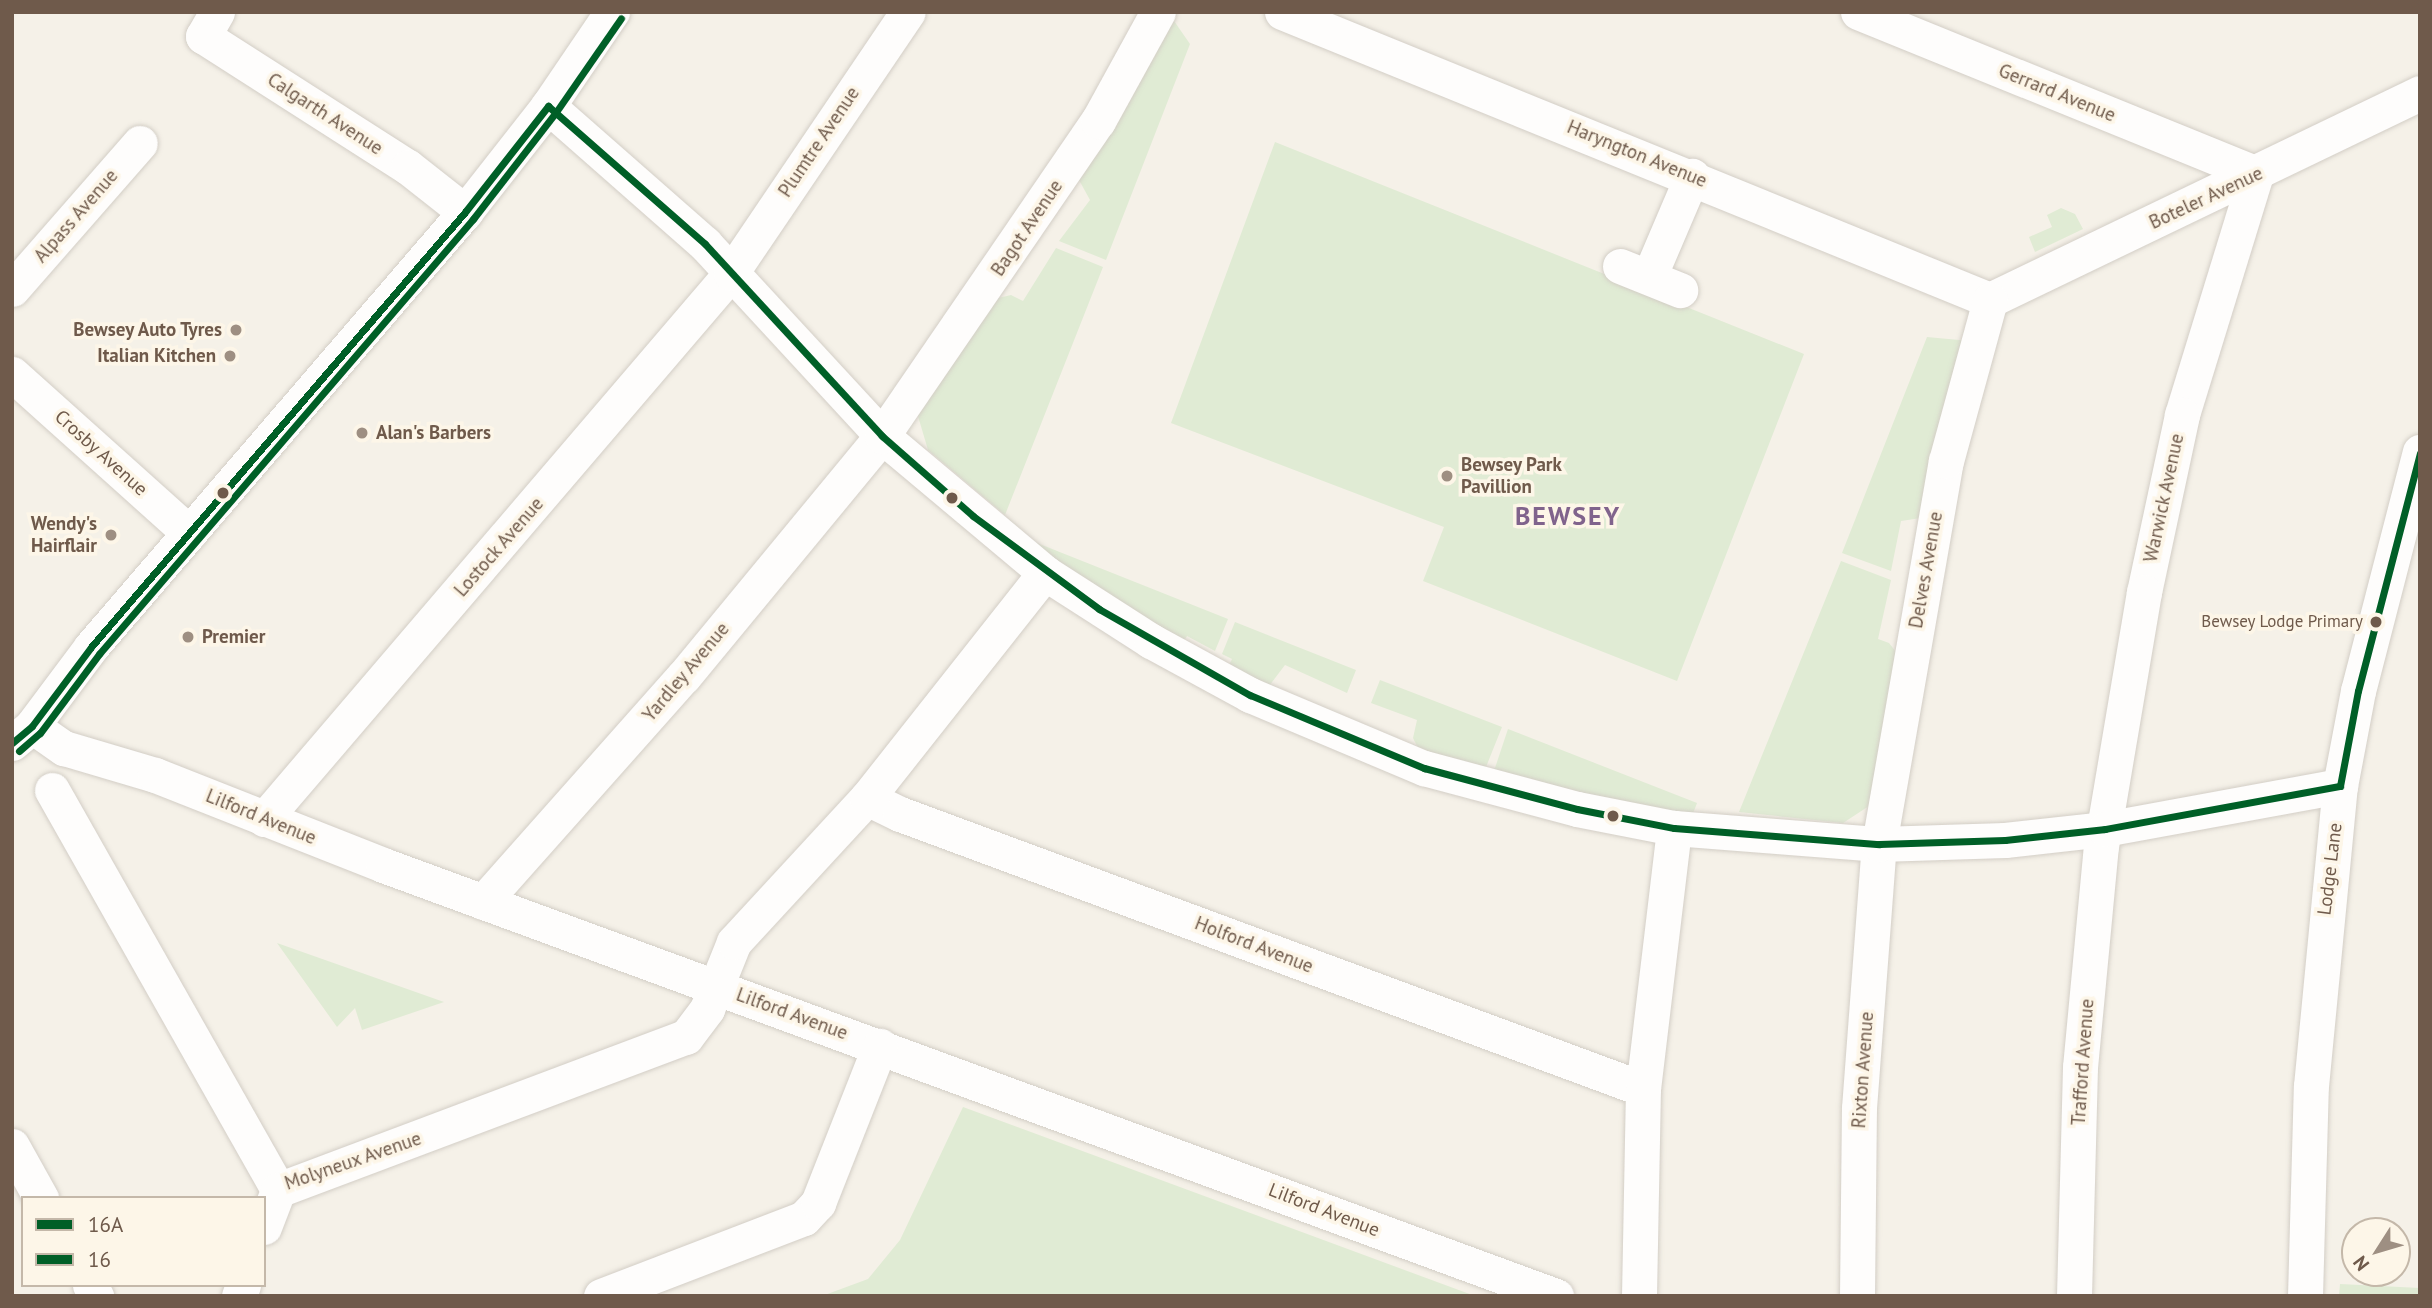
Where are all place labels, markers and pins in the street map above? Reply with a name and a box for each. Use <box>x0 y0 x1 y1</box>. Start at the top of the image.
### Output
place label: Bewsey Auto Tyres <box>71 319 222 341</box>
marker: Bewsey Auto Tyres <box>228 322 244 338</box>
place label: Italian Kitchen <box>97 345 216 367</box>
marker: Italian Kitchen <box>222 348 238 364</box>
place label: Alan's Barbers <box>376 422 491 444</box>
marker: Alan's Barbers <box>354 425 370 441</box>
place label: Bewsey Park Pavillion <box>1461 454 1563 498</box>
marker: Bewsey Park Pavillion <box>1439 468 1455 484</box>
unlabelled marker <box>216 486 230 500</box>
unlabelled marker <box>945 491 959 505</box>
place label: Wendy's Hairflair <box>31 513 97 557</box>
marker: Wendy's Hairflair <box>103 527 119 543</box>
place label: Bewsey Lodge Primary <box>2201 612 2363 632</box>
marker: Bewsey Lodge Primary <box>2369 615 2383 629</box>
place label: Premier <box>202 626 265 648</box>
marker: Premier <box>180 629 196 645</box>
unlabelled marker <box>1606 809 1620 823</box>

